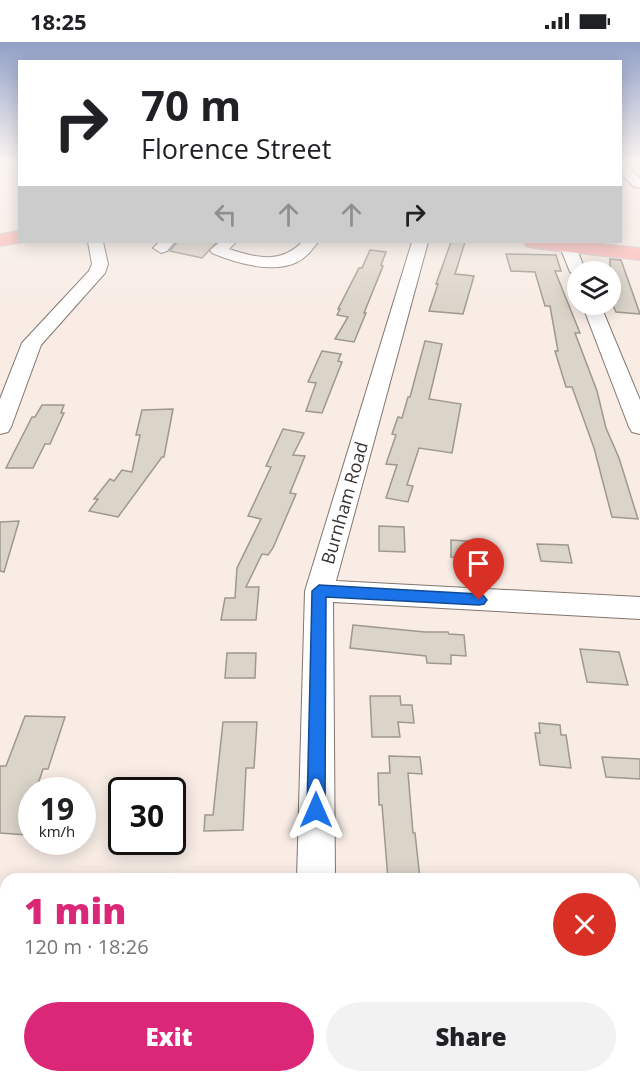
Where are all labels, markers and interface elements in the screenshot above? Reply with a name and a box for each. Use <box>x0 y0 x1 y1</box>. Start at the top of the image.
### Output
text: 18:25 <box>30 6 87 36</box>
text: 70 m <box>141 76 241 133</box>
icon: right <box>42 84 120 162</box>
text: Florence Street <box>141 130 331 167</box>
icon: left <box>209 198 242 231</box>
icon: ahead <box>272 198 305 231</box>
icon: ahead <box>335 198 368 231</box>
icon: right <box>398 198 431 231</box>
map controls <box>567 261 621 315</box>
button: layers <box>567 261 621 315</box>
street label: Burnham Road <box>315 439 373 567</box>
pin <box>453 538 504 600</box>
icon: arrive <box>462 547 495 580</box>
speed limit sign: 30 <box>108 777 186 855</box>
position arrow <box>284 778 348 842</box>
text: 19 <box>40 788 74 829</box>
text: km/h <box>39 821 75 841</box>
text: 1 min <box>24 886 126 935</box>
button: close <box>553 893 616 956</box>
text: 120 m · 18:26 <box>24 933 149 960</box>
button: Exit <box>24 1002 314 1071</box>
button: Share <box>326 1002 616 1071</box>

